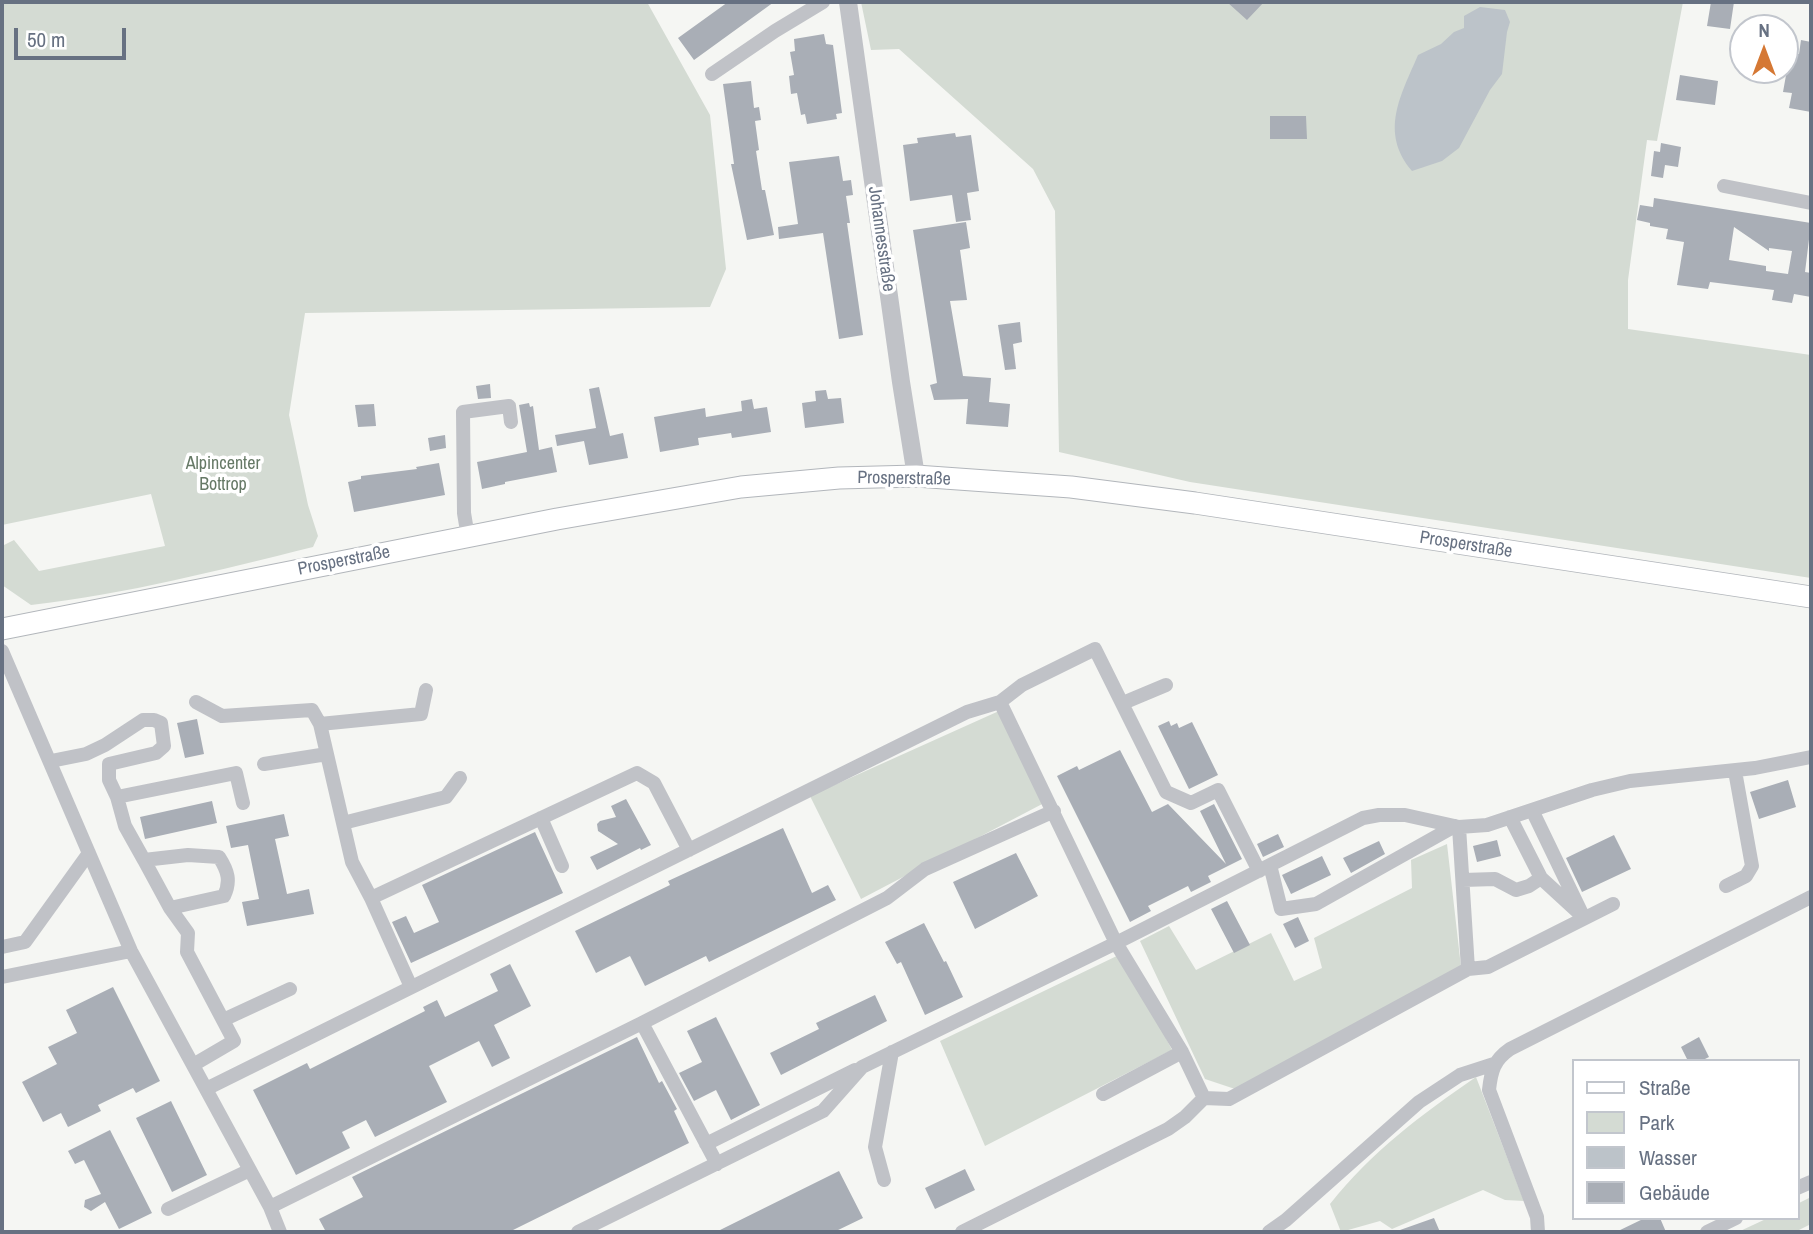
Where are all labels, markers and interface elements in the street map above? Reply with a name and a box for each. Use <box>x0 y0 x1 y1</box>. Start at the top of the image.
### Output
scale bar <box>18 14 130 58</box>
north arrow <box>1729 14 1799 84</box>
text: N <box>1758 17 1770 43</box>
text: 50 m <box>27 25 65 54</box>
street label: Johannesstraße <box>863 185 899 293</box>
park label: Alpincenter Bottrop <box>186 453 260 496</box>
street label: Prosperstraße <box>857 467 951 491</box>
street label: Prosperstraße <box>1418 527 1514 563</box>
street label: Prosperstraße <box>296 541 392 581</box>
legend <box>1572 1059 1799 1220</box>
text: Straße <box>1639 1073 1691 1102</box>
text: Park <box>1639 1108 1674 1137</box>
text: Wasser <box>1639 1143 1697 1172</box>
text: Gebäude <box>1639 1178 1710 1207</box>

